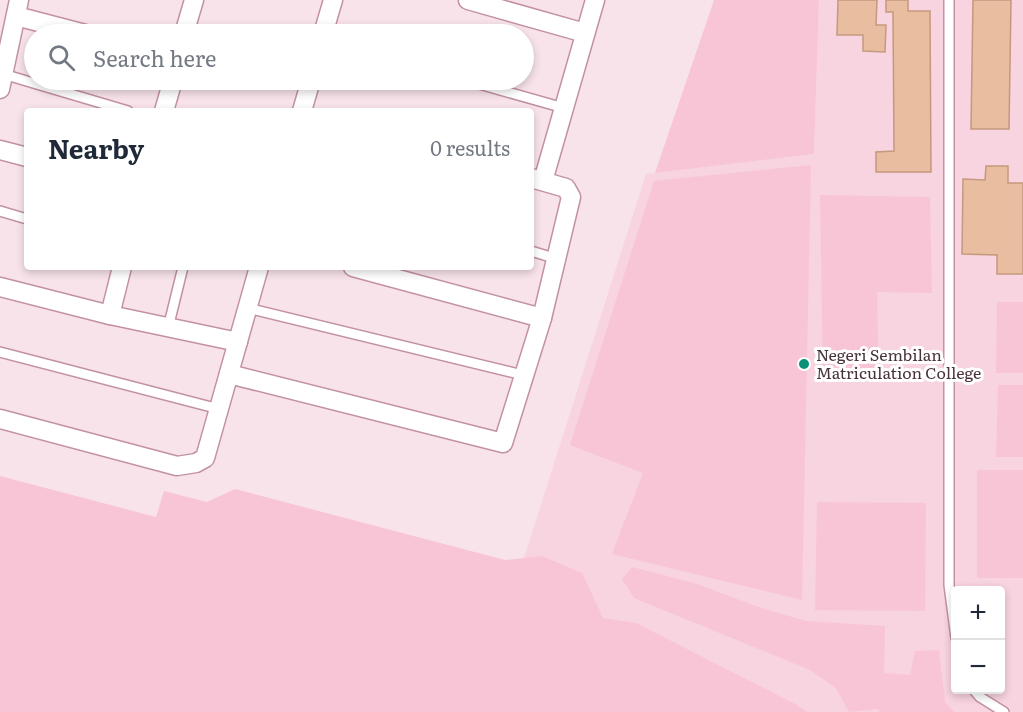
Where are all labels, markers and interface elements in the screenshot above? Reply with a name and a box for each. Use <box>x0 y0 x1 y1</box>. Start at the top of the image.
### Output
search box <box>24 24 534 90</box>
icon: search <box>45 41 78 74</box>
text: Search here <box>93 41 216 74</box>
text: Nearby <box>48 128 144 167</box>
text: 0 results <box>430 132 510 162</box>
place label: Negeri Sembilan Matriculation College <box>816 342 981 384</box>
marker: Negeri Sembilan Matriculation College <box>797 357 811 371</box>
map controls <box>951 586 1005 694</box>
button: + <box>951 586 1005 640</box>
button: − <box>951 640 1005 694</box>

